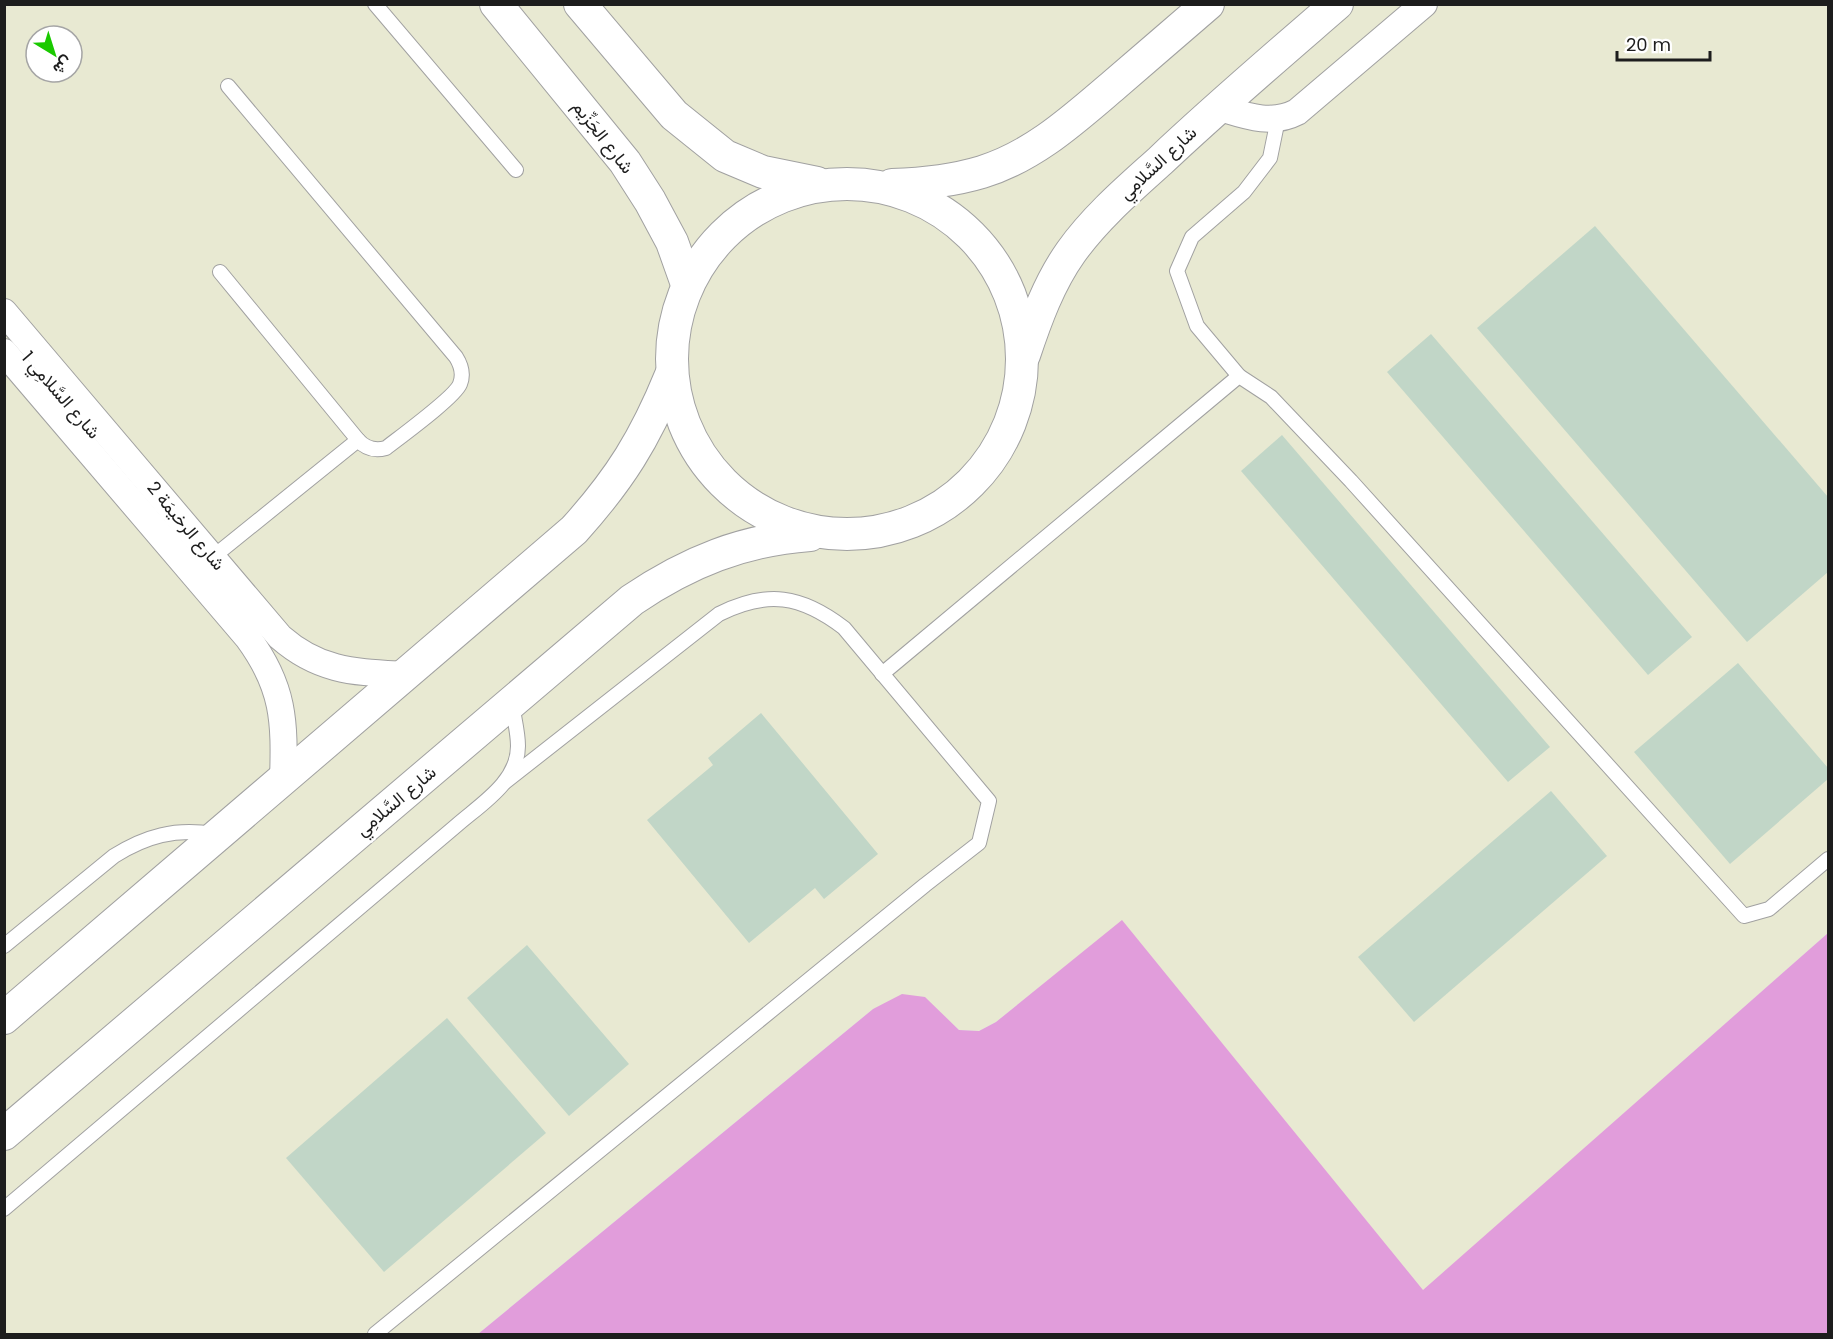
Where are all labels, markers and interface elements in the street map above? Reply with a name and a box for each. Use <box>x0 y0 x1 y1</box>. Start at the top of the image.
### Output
north arrow <box>24 24 84 84</box>
scale bar <box>1617 24 1710 62</box>
text: 20 m <box>1626 32 1671 57</box>
text: ش <box>48 50 78 80</box>
street label: شارع الجَزِّيم <box>567 95 640 179</box>
street label: شارع السَّلامِي <box>1113 120 1204 207</box>
street label: شارع السَّلامِي 1 <box>14 345 106 446</box>
street label: شارع الرخيمَة 2 <box>142 476 231 576</box>
street label: شارع السَّلامِي <box>350 760 443 844</box>

